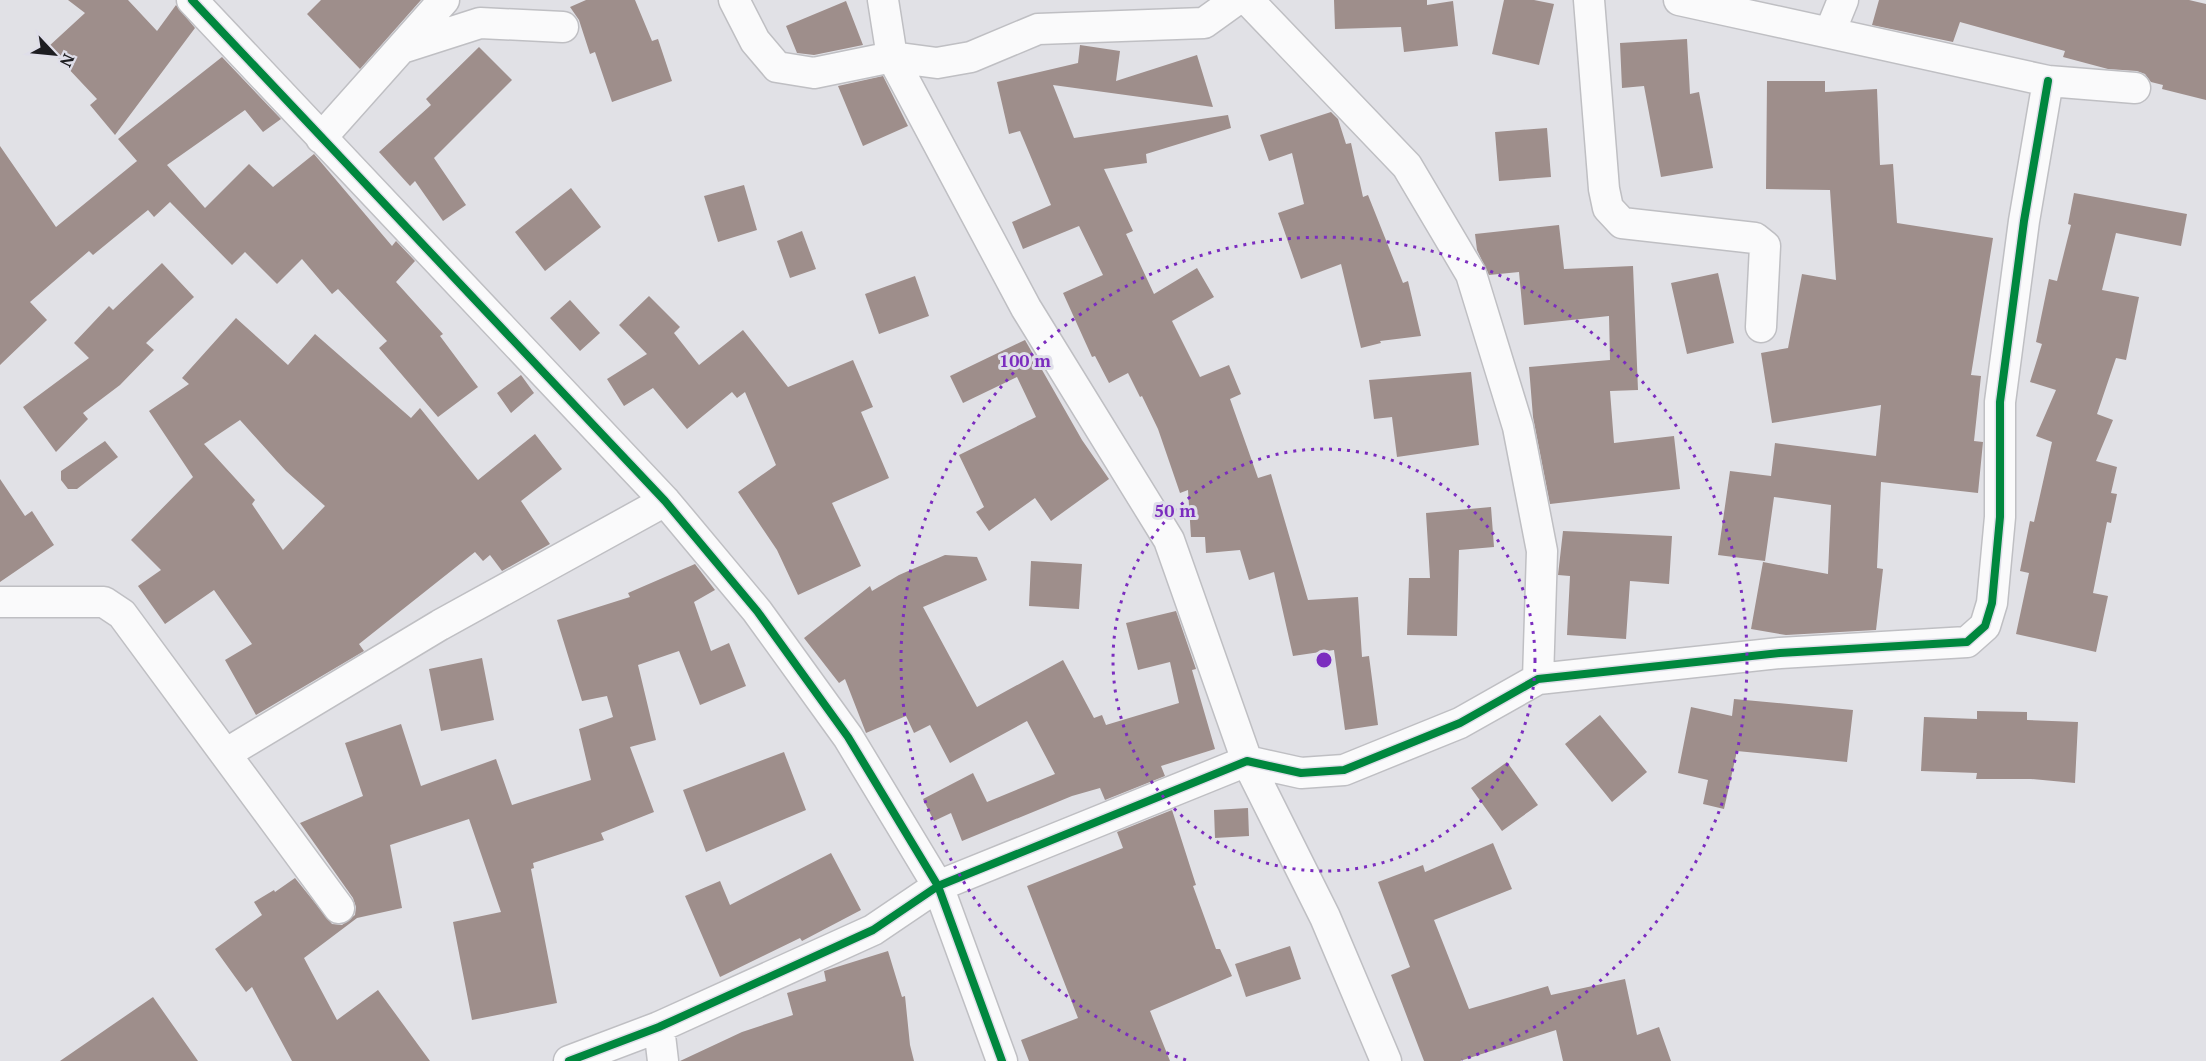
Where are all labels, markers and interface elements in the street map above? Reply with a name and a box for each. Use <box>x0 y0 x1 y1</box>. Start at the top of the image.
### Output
north arrow <box>24 24 84 84</box>
text: N <box>55 50 80 71</box>
text: 100 m <box>999 348 1051 372</box>
text: 50 m <box>1154 498 1196 522</box>
centre of rings <box>1314 650 1334 670</box>

